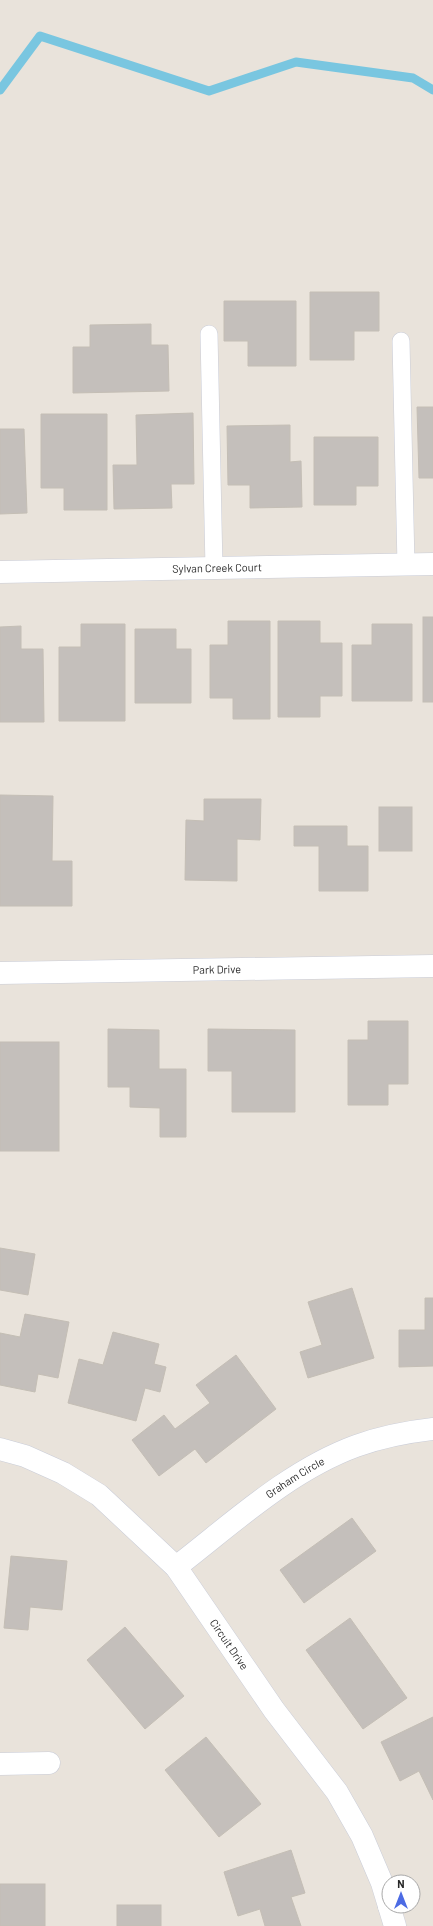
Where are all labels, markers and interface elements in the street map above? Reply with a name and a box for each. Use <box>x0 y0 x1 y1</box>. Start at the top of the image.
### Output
street label: Sylvan Creek Court <box>172 560 262 575</box>
street label: Park Drive <box>193 962 241 976</box>
street label: Graham Circle <box>263 1454 327 1501</box>
street label: Circuit Drive <box>207 1616 251 1672</box>
north arrow <box>381 1874 421 1914</box>
text: N <box>397 1877 405 1890</box>

